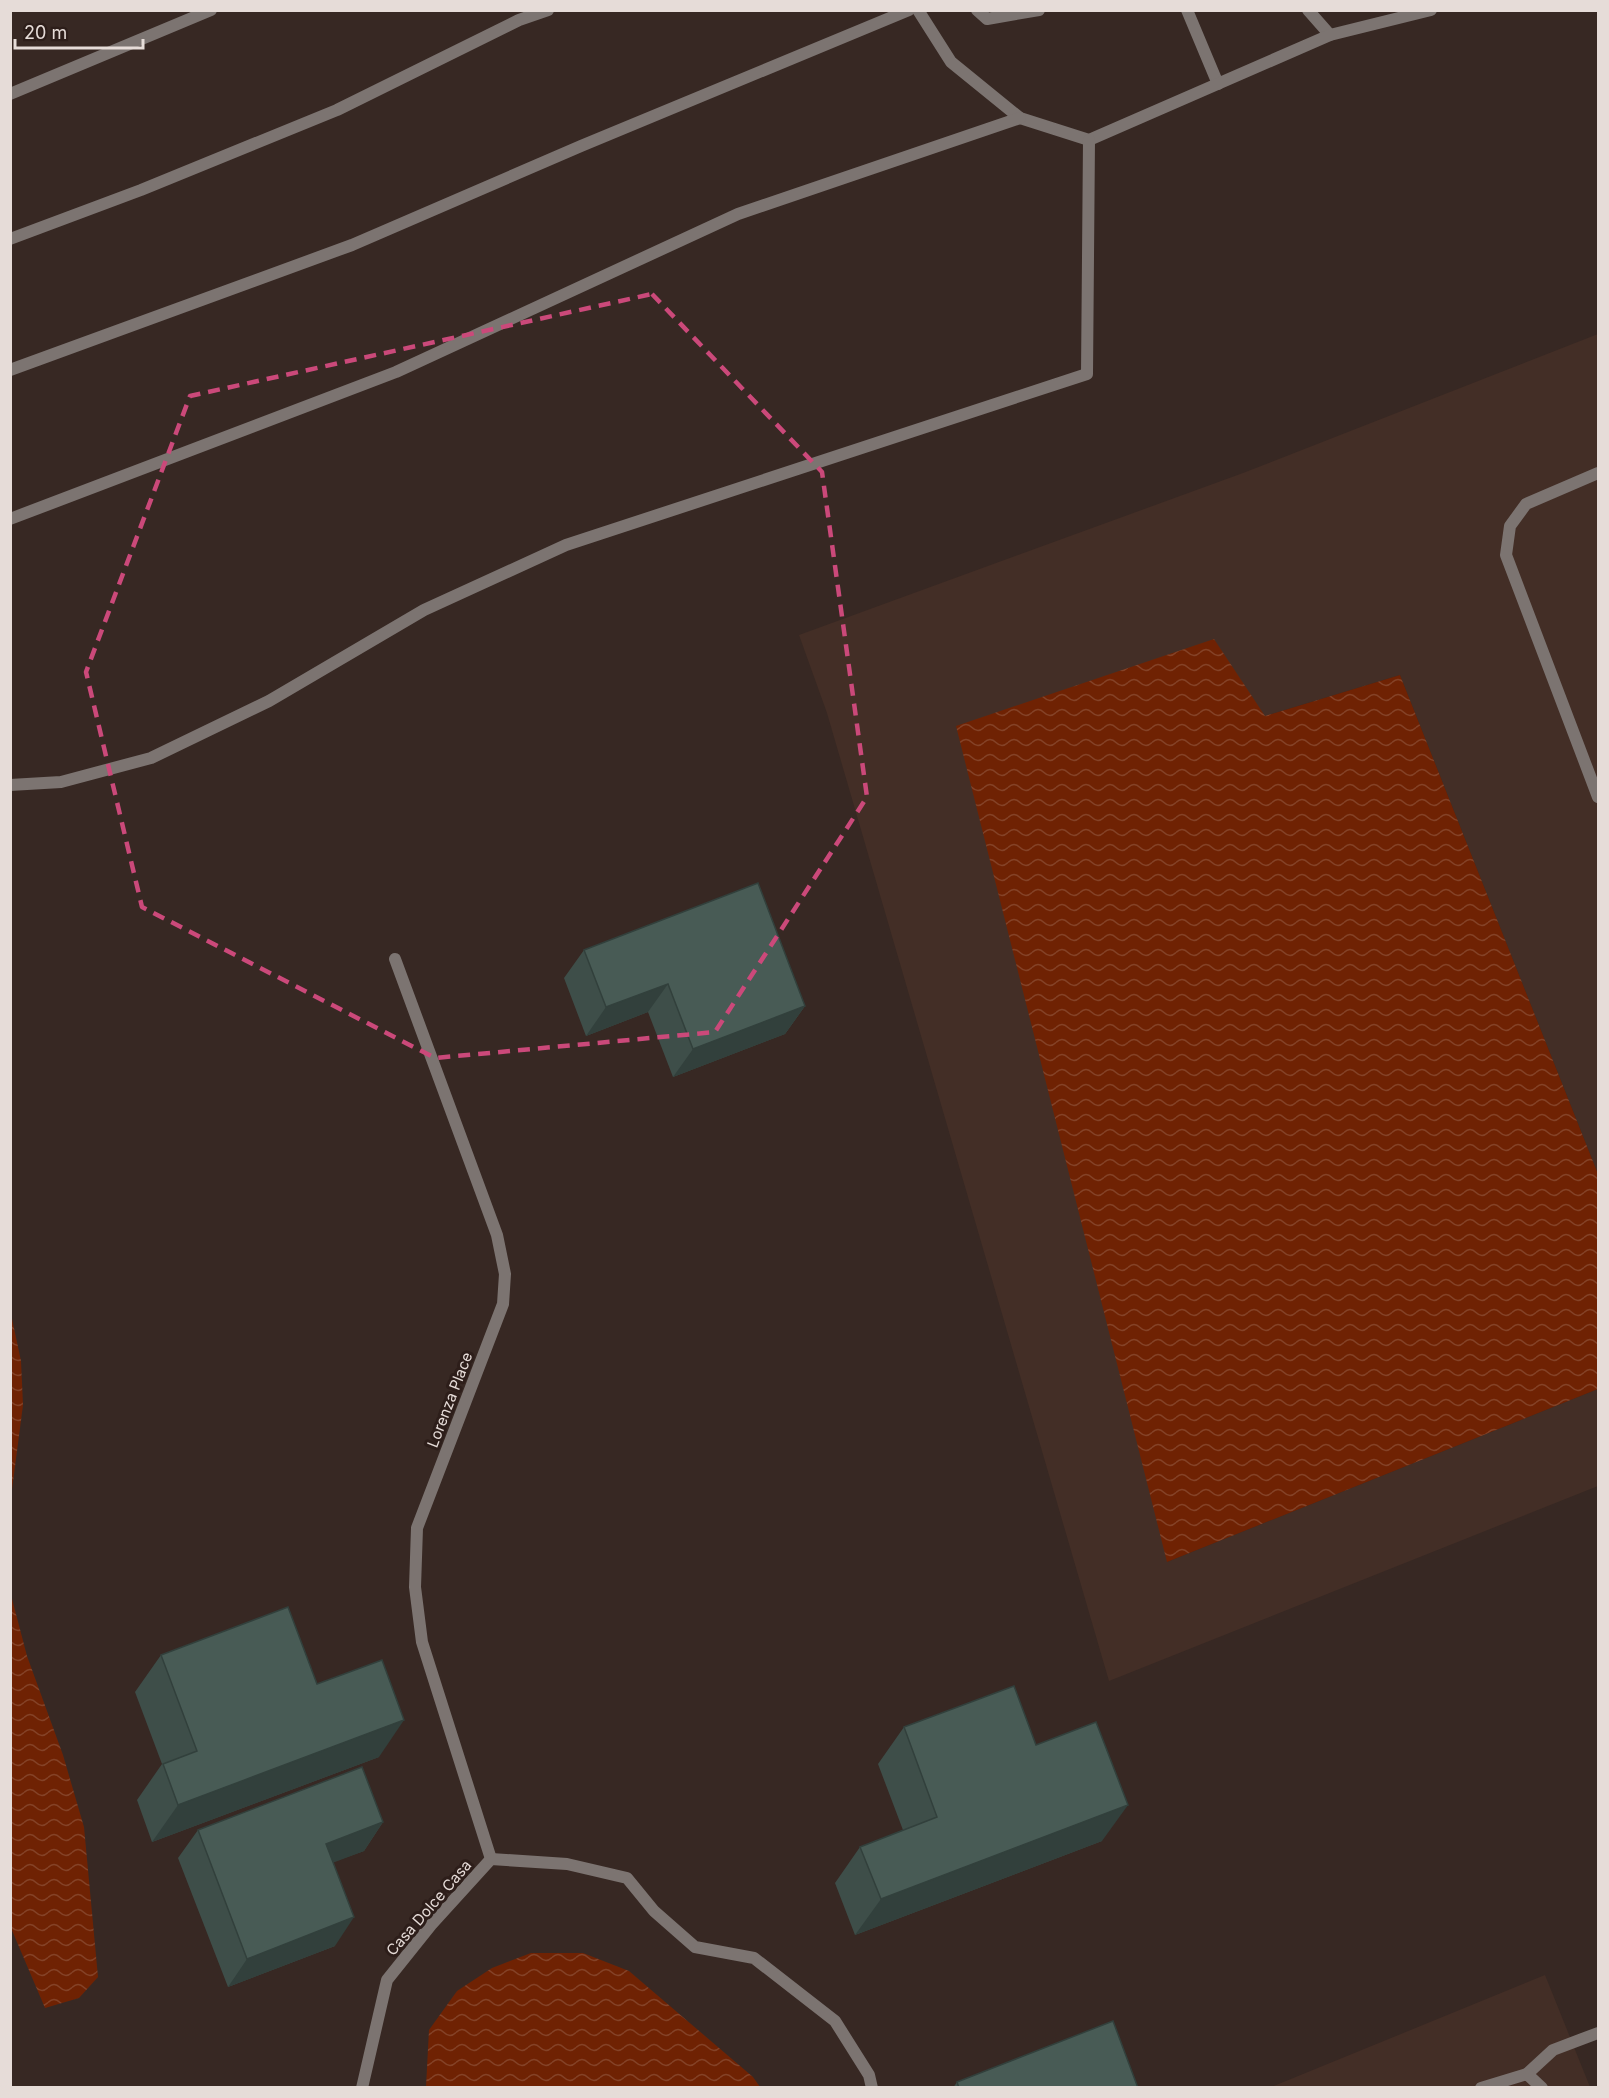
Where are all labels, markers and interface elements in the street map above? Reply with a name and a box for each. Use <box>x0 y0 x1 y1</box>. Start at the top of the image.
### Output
scale bar <box>15 12 142 50</box>
text: 20 m <box>24 22 67 43</box>
street label: Lorenza Place <box>423 1350 476 1450</box>
street label: Casa Dolce Casa <box>382 1856 475 1959</box>

